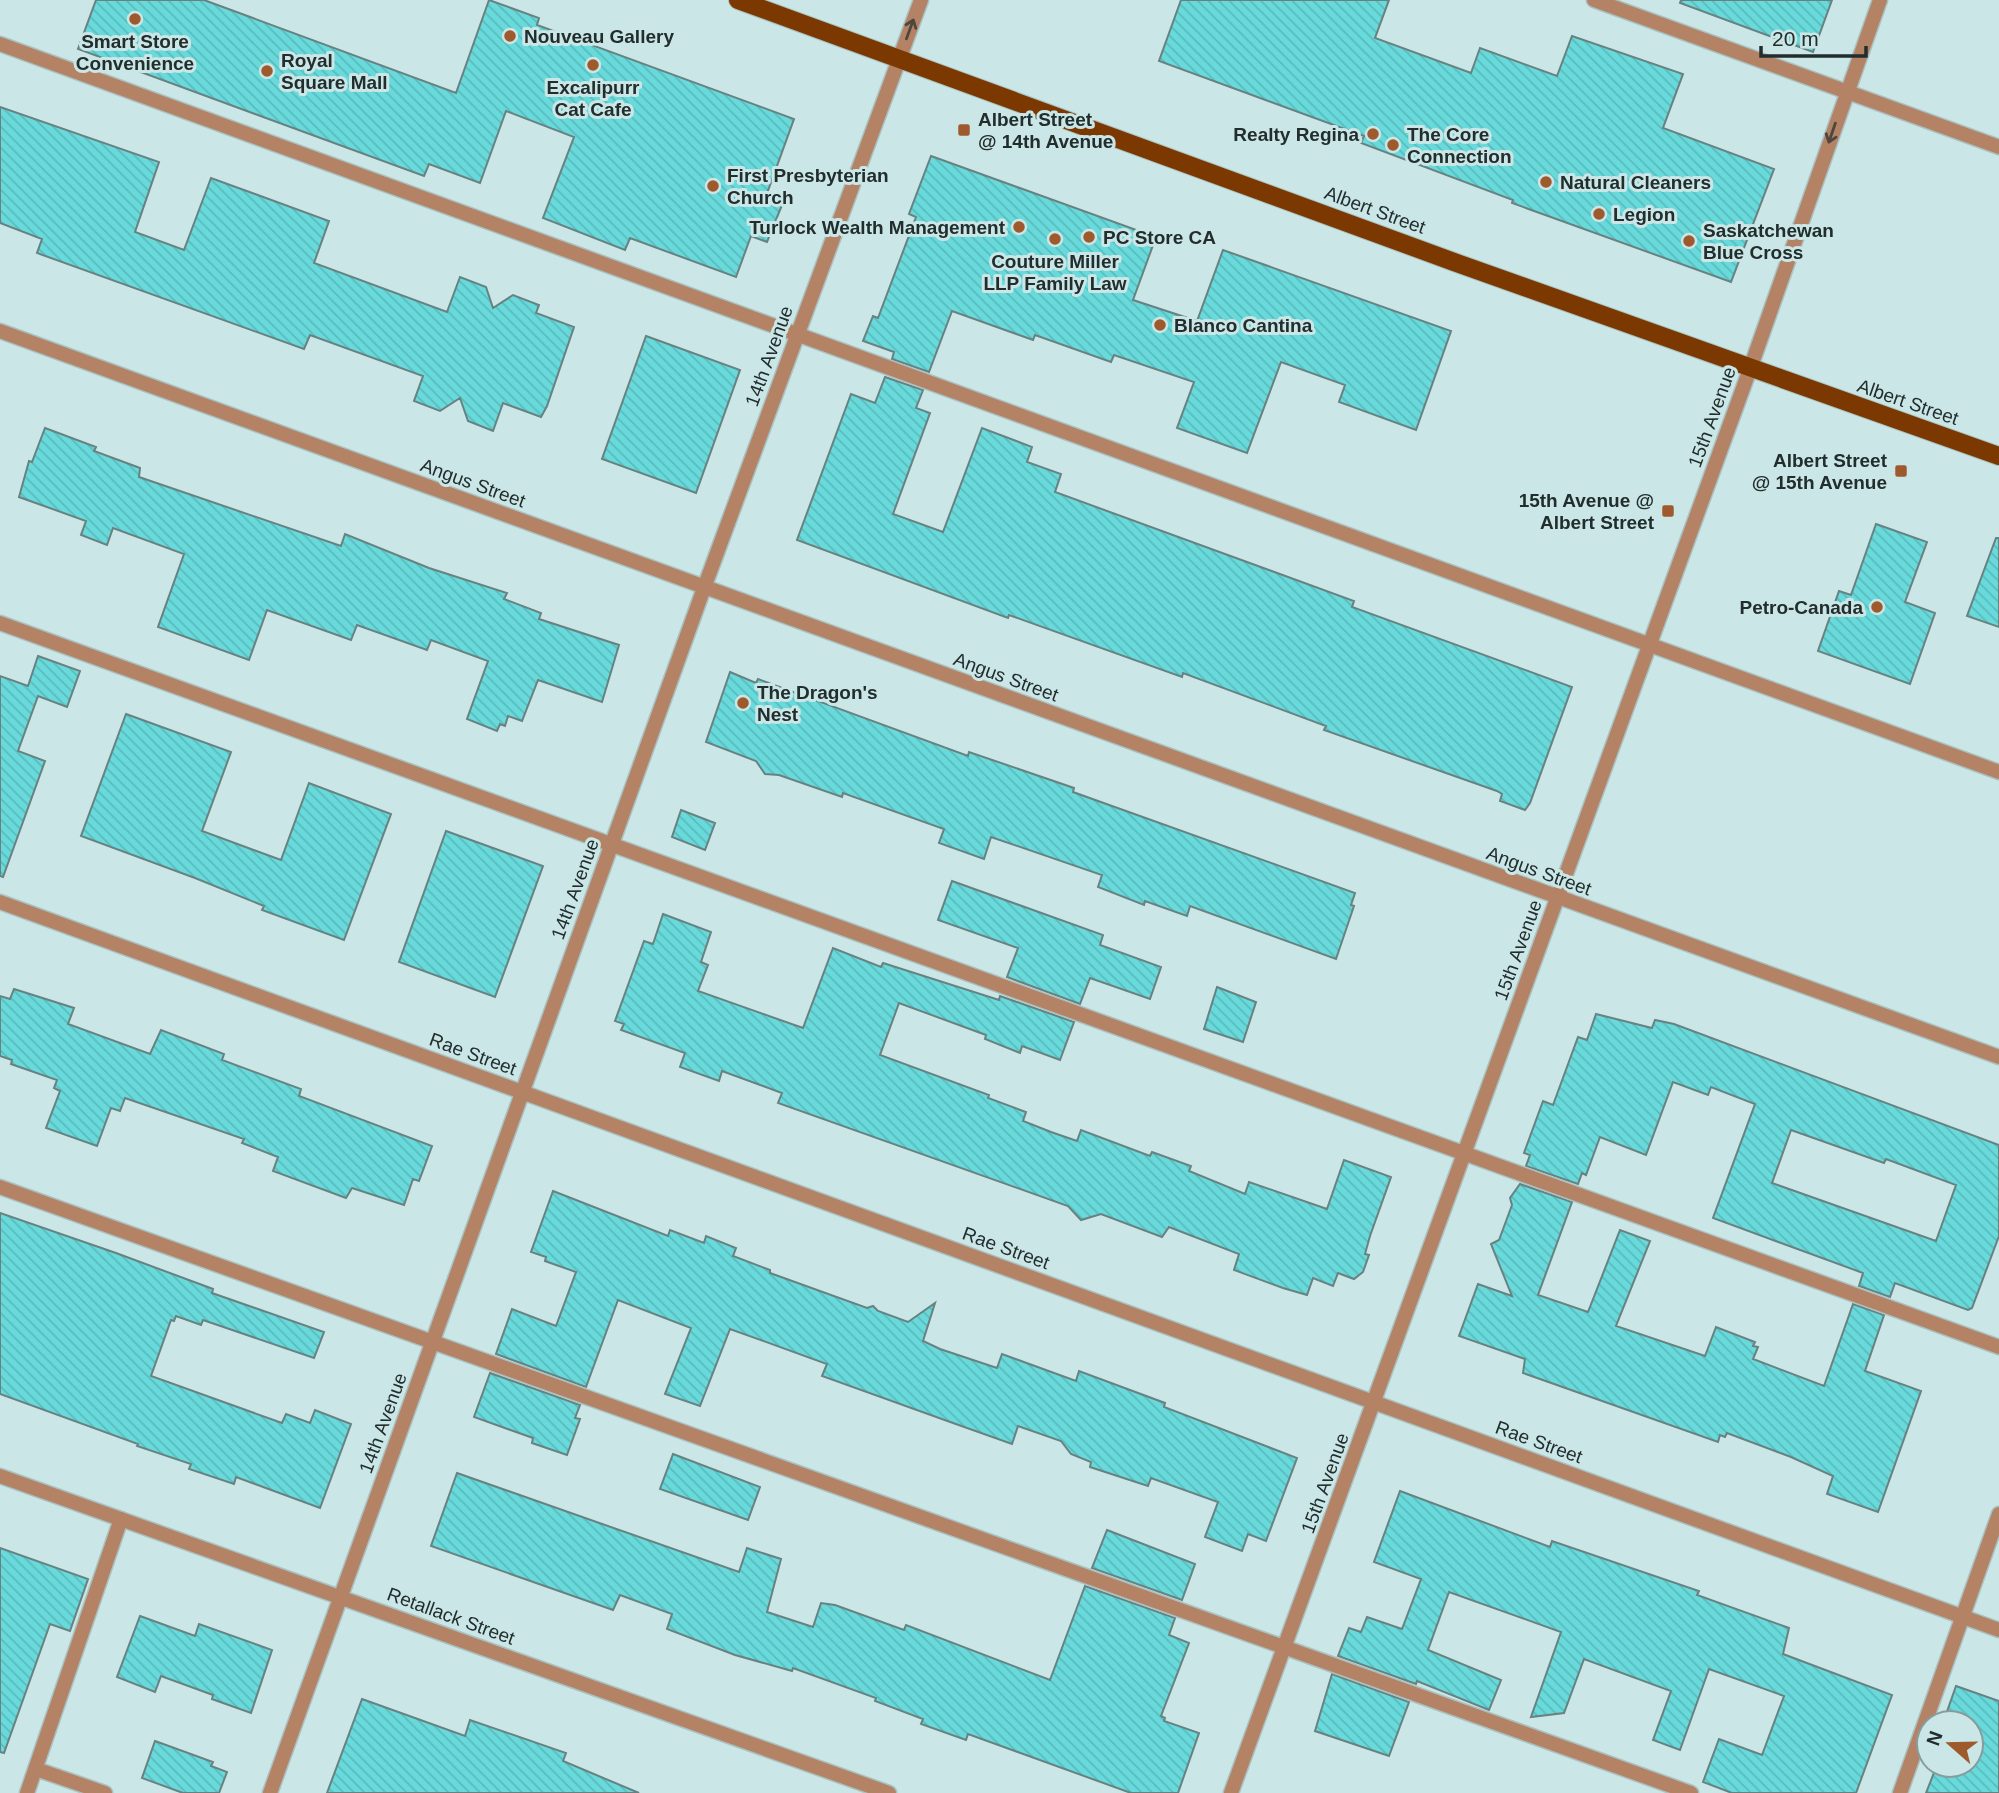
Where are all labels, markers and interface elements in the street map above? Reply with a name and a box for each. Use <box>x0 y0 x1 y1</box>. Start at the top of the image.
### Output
marker: Smart Store Convenience <box>127 11 143 27</box>
scale bar <box>1761 14 1866 58</box>
one-way arrow <box>905 18 917 40</box>
place label: Nouveau Gallery <box>524 26 674 47</box>
text: 20 m <box>1772 27 1819 50</box>
marker: Nouveau Gallery <box>502 28 518 44</box>
place label: Smart Store Convenience <box>76 31 194 74</box>
place label: Royal Square Mall <box>281 50 388 93</box>
marker: Excalipurr Cat Cafe <box>585 57 601 73</box>
marker: Royal Square Mall <box>259 63 275 79</box>
place label: Excalipurr Cat Cafe <box>547 77 640 120</box>
place label: Albert Street @ 14th Avenue <box>978 109 1113 152</box>
marker: Albert Street @ 14th Avenue <box>956 122 972 138</box>
one-way arrow <box>1825 122 1837 144</box>
place label: Realty Regina <box>1233 124 1359 145</box>
place label: The Core Connection <box>1407 124 1512 167</box>
marker: Realty Regina <box>1365 126 1381 142</box>
marker: The Core Connection <box>1385 137 1401 153</box>
place label: First Presbyterian Church <box>727 165 889 208</box>
place label: Natural Cleaners <box>1560 172 1711 193</box>
marker: Natural Cleaners <box>1538 174 1554 190</box>
marker: First Presbyterian Church <box>705 178 721 194</box>
street label: Albert Street <box>1322 182 1429 238</box>
place label: Legion <box>1613 204 1675 225</box>
marker: Legion <box>1591 206 1607 222</box>
place label: Turlock Wealth Management <box>749 217 1006 238</box>
marker: Turlock Wealth Management <box>1011 219 1027 235</box>
place label: Saskatchewan Blue Cross <box>1703 220 1834 263</box>
place label: PC Store CA <box>1103 227 1216 248</box>
marker: PC Store CA <box>1081 229 1097 245</box>
marker: Couture Miller LLP Family Law <box>1047 231 1063 247</box>
marker: Saskatchewan Blue Cross <box>1681 233 1697 249</box>
place label: Couture Miller LLP Family Law <box>983 251 1127 294</box>
street label: 14th Avenue <box>741 303 797 409</box>
place label: Blanco Cantina <box>1174 315 1313 336</box>
marker: Blanco Cantina <box>1152 317 1168 333</box>
street label: 15th Avenue <box>1684 364 1740 470</box>
street label: Albert Street <box>1855 375 1962 429</box>
place label: Albert Street @ 15th Avenue <box>1752 450 1888 493</box>
street label: Angus Street <box>418 454 529 512</box>
marker: Albert Street @ 15th Avenue <box>1893 463 1909 479</box>
place label: 15th Avenue @ Albert Street <box>1519 490 1655 533</box>
marker: 15th Avenue @ Albert Street <box>1660 503 1676 519</box>
place label: Petro-Canada <box>1739 597 1863 618</box>
marker: Petro-Canada <box>1869 599 1885 615</box>
street label: Angus Street <box>951 648 1062 706</box>
place label: The Dragon's Nest <box>757 682 878 725</box>
marker: The Dragon's Nest <box>735 695 751 711</box>
street label: 14th Avenue <box>547 836 603 942</box>
street label: Angus Street <box>1484 842 1595 900</box>
street label: 15th Avenue <box>1490 897 1546 1003</box>
street label: Rae Street <box>427 1029 520 1080</box>
street label: Rae Street <box>960 1223 1053 1274</box>
street label: 14th Avenue <box>355 1370 411 1476</box>
street label: Rae Street <box>1493 1417 1586 1468</box>
street label: 15th Avenue <box>1297 1430 1353 1536</box>
street label: Retallack Street <box>384 1583 518 1649</box>
north arrow <box>1915 1709 1985 1779</box>
text: N <box>1922 1728 1947 1748</box>

